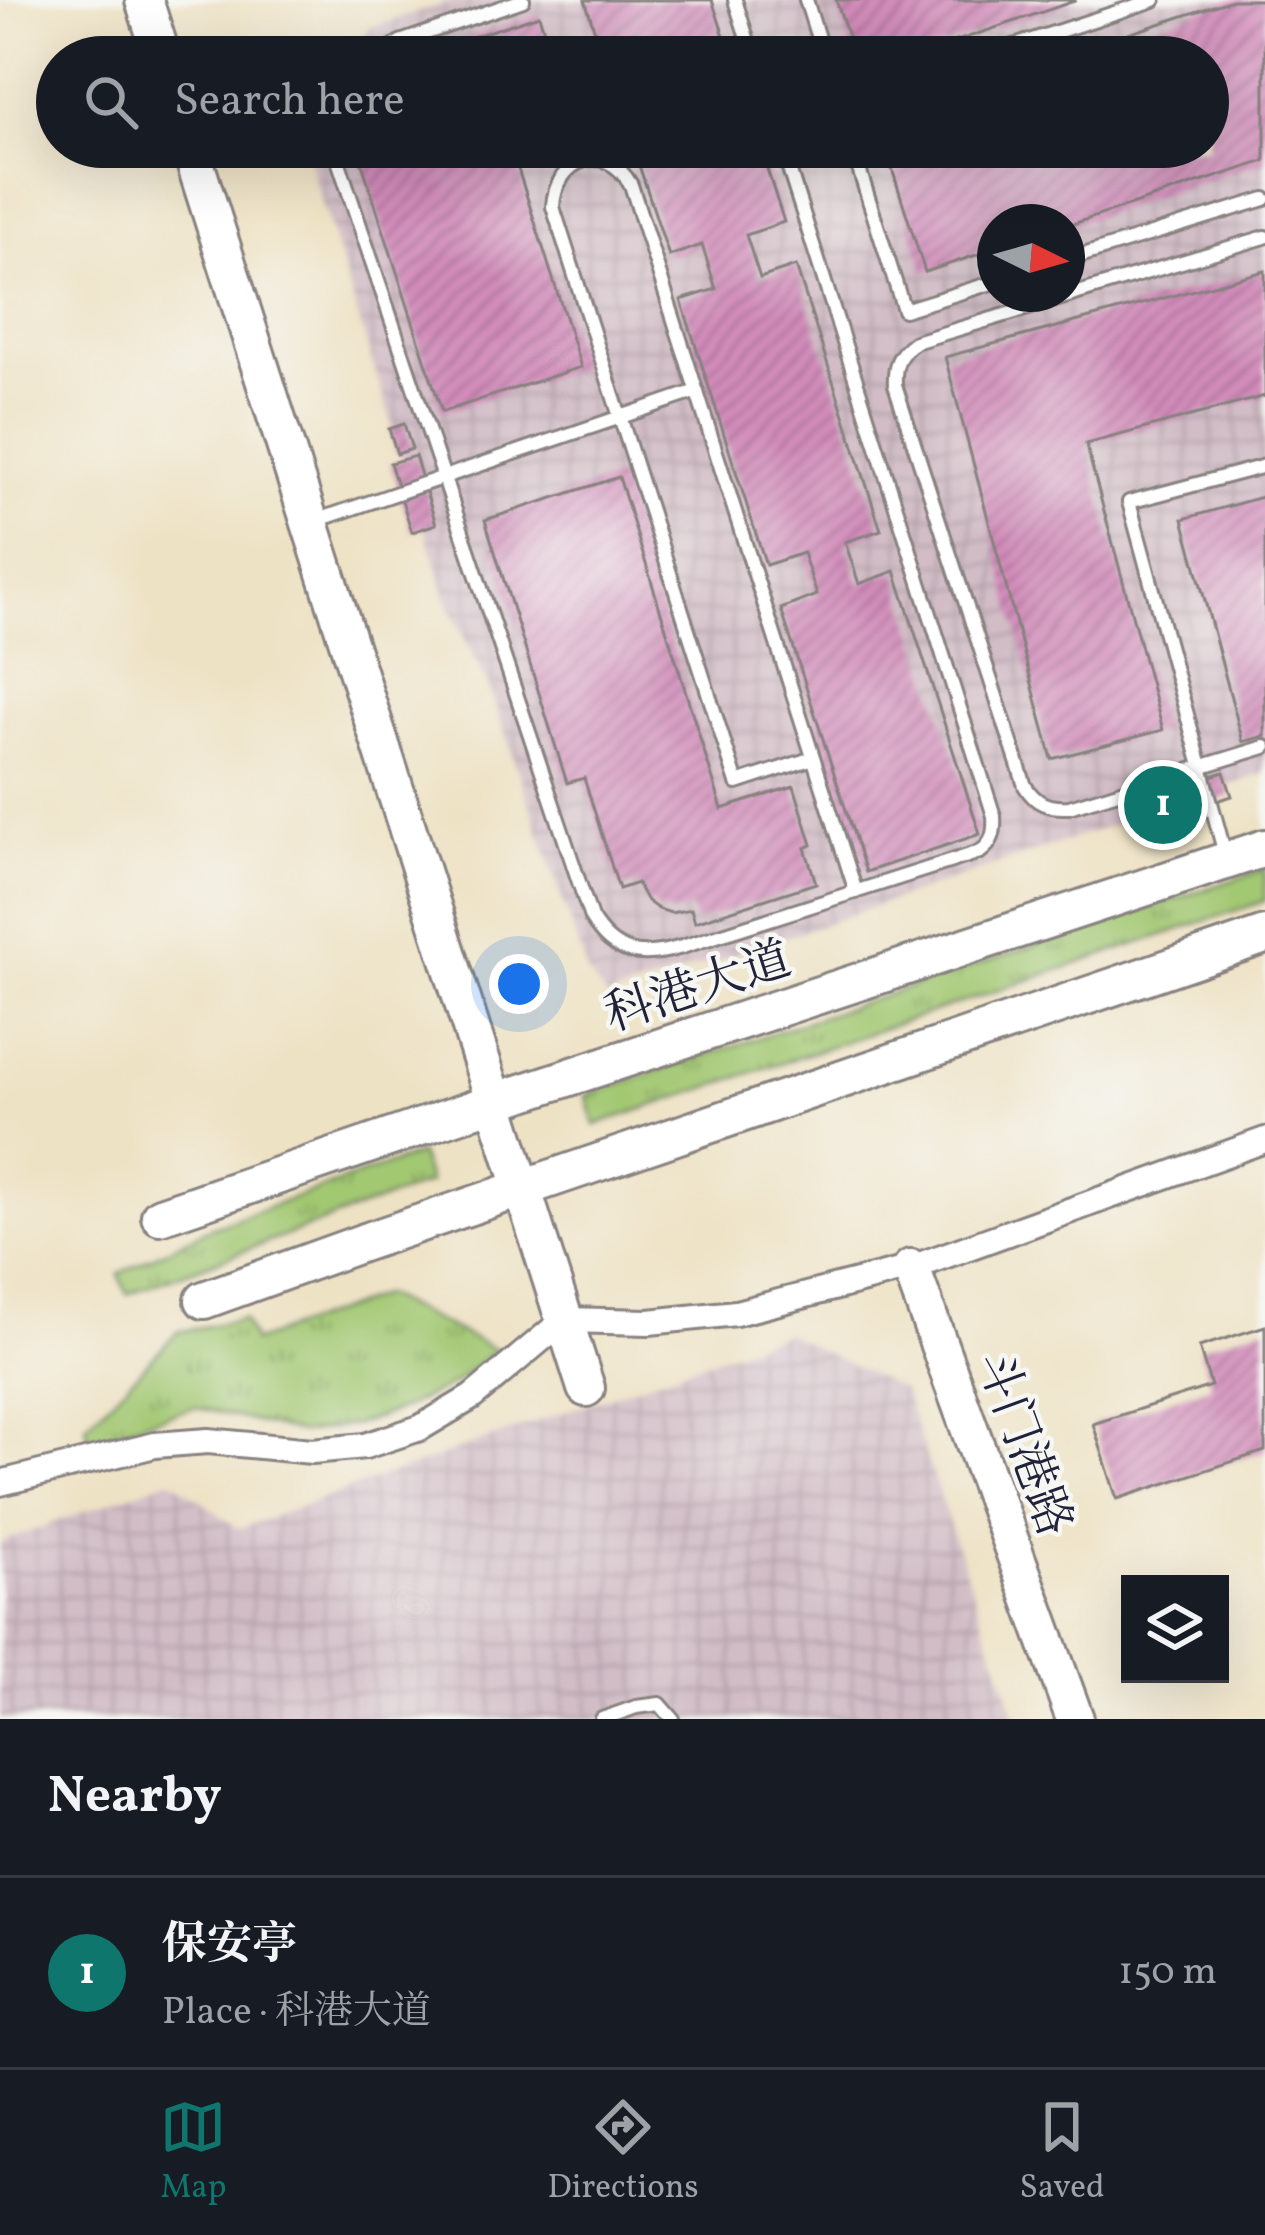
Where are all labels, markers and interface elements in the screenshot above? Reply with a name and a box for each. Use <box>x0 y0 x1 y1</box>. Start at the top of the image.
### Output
search box <box>36 36 1229 168</box>
icon: search <box>78 69 144 135</box>
text: Search here <box>174 71 405 134</box>
north arrow <box>977 204 1085 312</box>
pin: 1 <box>1124 760 1202 850</box>
street label: 科港大道 <box>597 928 800 1051</box>
your location <box>489 954 549 1014</box>
street label: 斗门港路 <box>957 1343 1086 1546</box>
map controls <box>1121 1575 1229 1683</box>
button: layers <box>1121 1575 1229 1683</box>
text: Nearby <box>48 1762 222 1833</box>
text: 保安亭 <box>162 1915 297 1978</box>
text: 1 <box>79 1946 95 2000</box>
text: 150 m <box>1118 1946 1217 2000</box>
text: Place · 科港大道 <box>162 1986 431 2040</box>
tab: Map <box>160 2094 227 2212</box>
tab: Directions <box>547 2094 699 2212</box>
tab: Saved <box>1020 2094 1105 2212</box>

